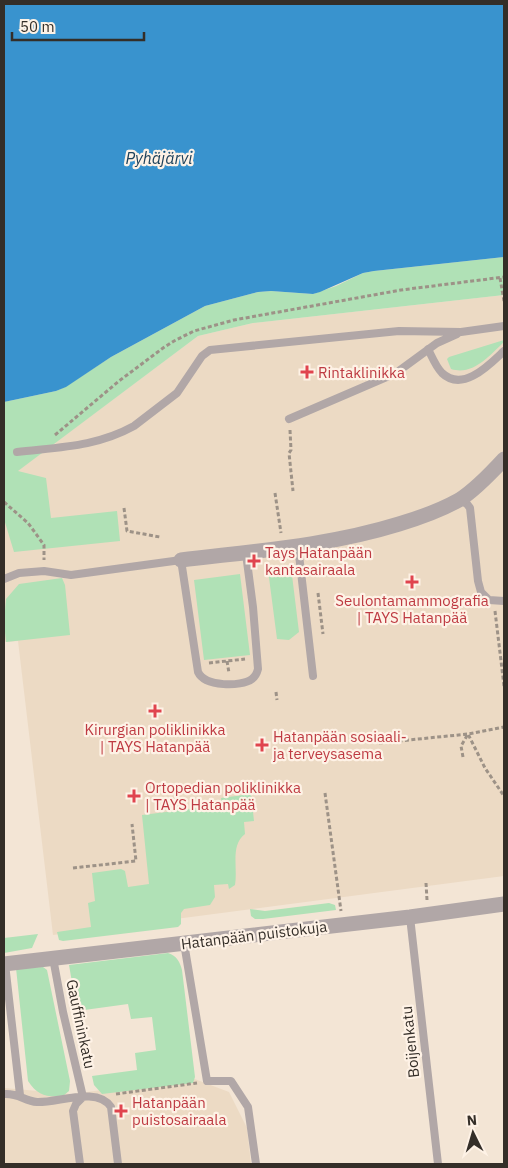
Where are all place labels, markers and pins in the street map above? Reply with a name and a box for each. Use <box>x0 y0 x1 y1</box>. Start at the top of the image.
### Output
place label: Rintaklinikka <box>318 363 405 382</box>
marker: Rintaklinikka <box>300 365 314 379</box>
place label: Tays Hatanpään kantasairaala <box>265 543 372 579</box>
marker: Tays Hatanpään kantasairaala <box>247 554 261 568</box>
marker: Seulontamammografia | TAYS Hatanpää <box>405 575 419 589</box>
place label: Seulontamammografia | TAYS Hatanpää <box>335 591 489 627</box>
marker: Kirurgian poliklinikka | TAYS Hatanpää <box>148 704 162 718</box>
place label: Kirurgian poliklinikka | TAYS Hatanpää <box>85 720 225 756</box>
place label: Hatanpään sosiaali- ja terveysasema <box>273 727 407 763</box>
marker: Hatanpään sosiaali- ja terveysasema <box>255 738 269 752</box>
place label: Ortopedian poliklinikka | TAYS Hatanpää <box>145 778 301 814</box>
marker: Ortopedian poliklinikka | TAYS Hatanpää <box>127 789 141 803</box>
place label: Hatanpään puistosairaala <box>132 1093 226 1129</box>
marker: Hatanpään puistosairaala <box>114 1104 128 1118</box>

